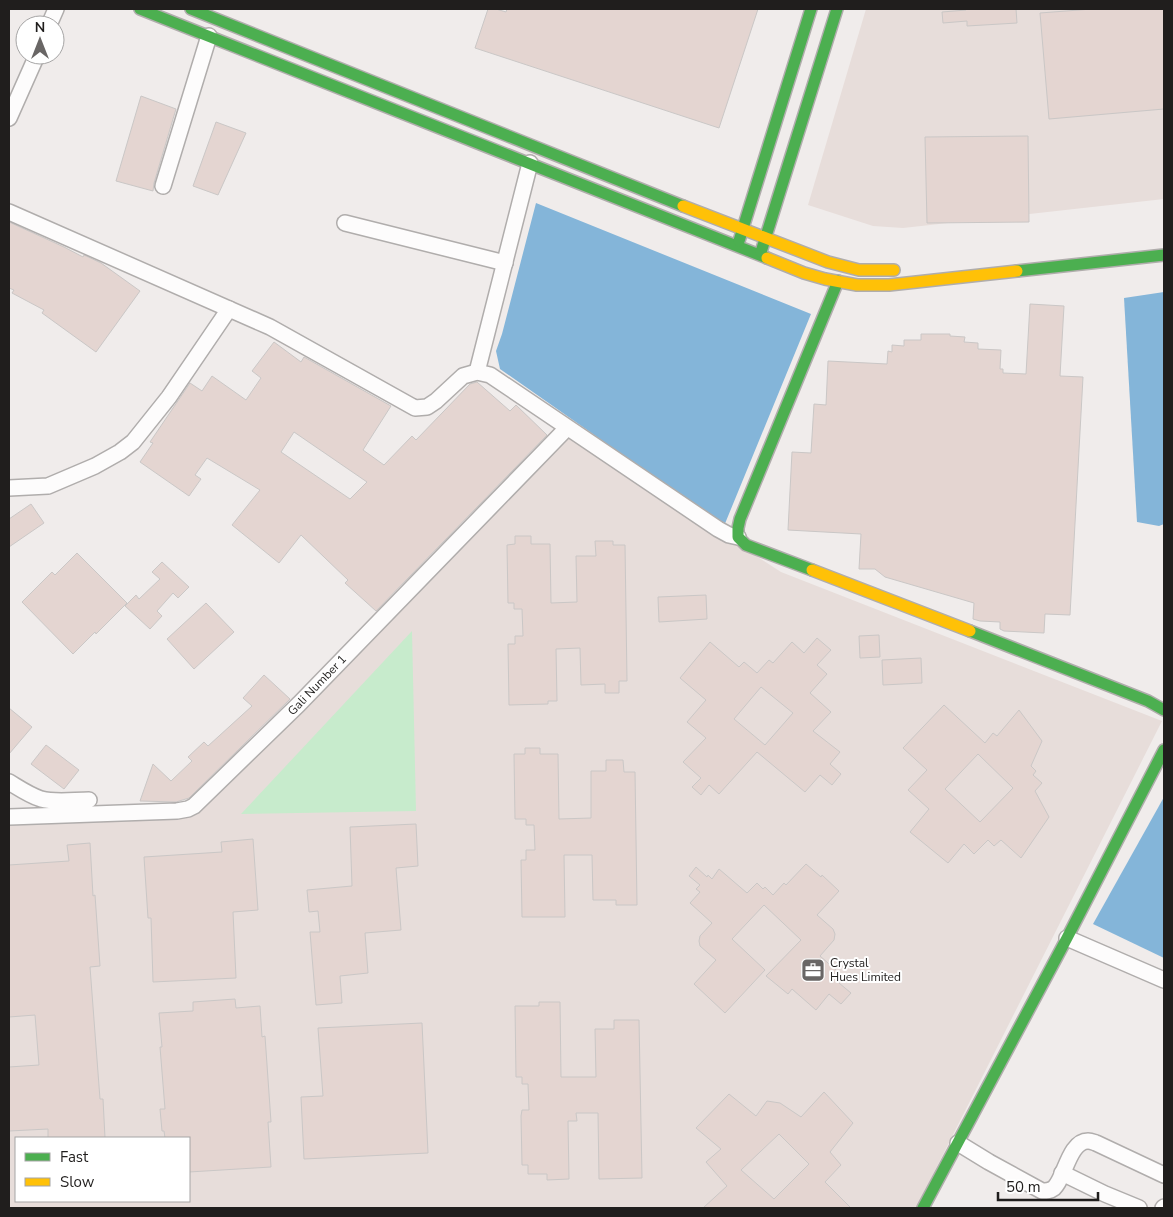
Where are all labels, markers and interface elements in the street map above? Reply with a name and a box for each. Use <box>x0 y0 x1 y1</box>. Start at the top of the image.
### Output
north arrow <box>15 15 65 65</box>
text: N <box>35 18 45 37</box>
street label: Gali Number 1 <box>284 651 350 719</box>
place label: Crystal Hues Limited <box>830 955 901 985</box>
office icon: Crystal Hues Limited <box>800 957 826 983</box>
legend <box>15 1137 190 1202</box>
text: Fast <box>60 1147 89 1167</box>
scale bar <box>998 1170 1098 1202</box>
text: Slow <box>60 1172 95 1192</box>
text: 50 m <box>1006 1177 1041 1197</box>

